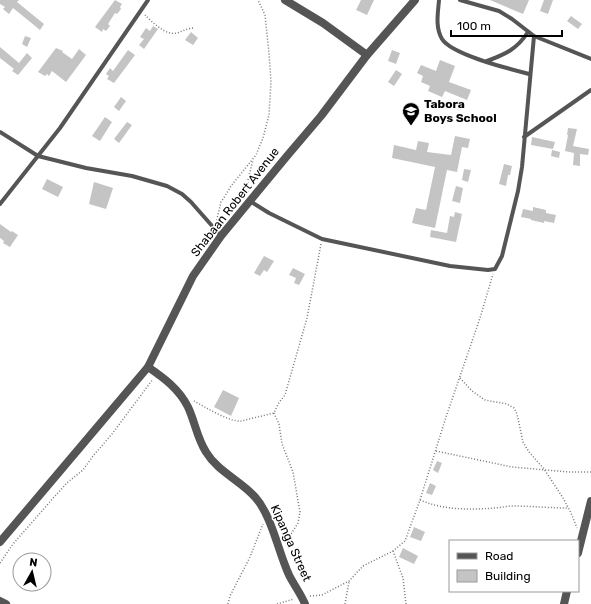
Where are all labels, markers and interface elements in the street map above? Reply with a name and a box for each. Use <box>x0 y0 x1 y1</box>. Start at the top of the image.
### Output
scale bar <box>451 12 562 38</box>
text: 100 m <box>457 19 491 33</box>
place label: Tabora Boys School <box>424 97 497 125</box>
school or university icon: Tabora Boys School <box>401 101 421 126</box>
street label: Shabaan Robert Avenue <box>188 145 282 259</box>
street label: Kipanga Street <box>268 502 314 584</box>
legend <box>449 540 579 592</box>
text: Road <box>485 549 513 563</box>
north arrow <box>12 552 52 592</box>
text: N <box>28 556 38 570</box>
text: Building <box>485 569 531 583</box>

